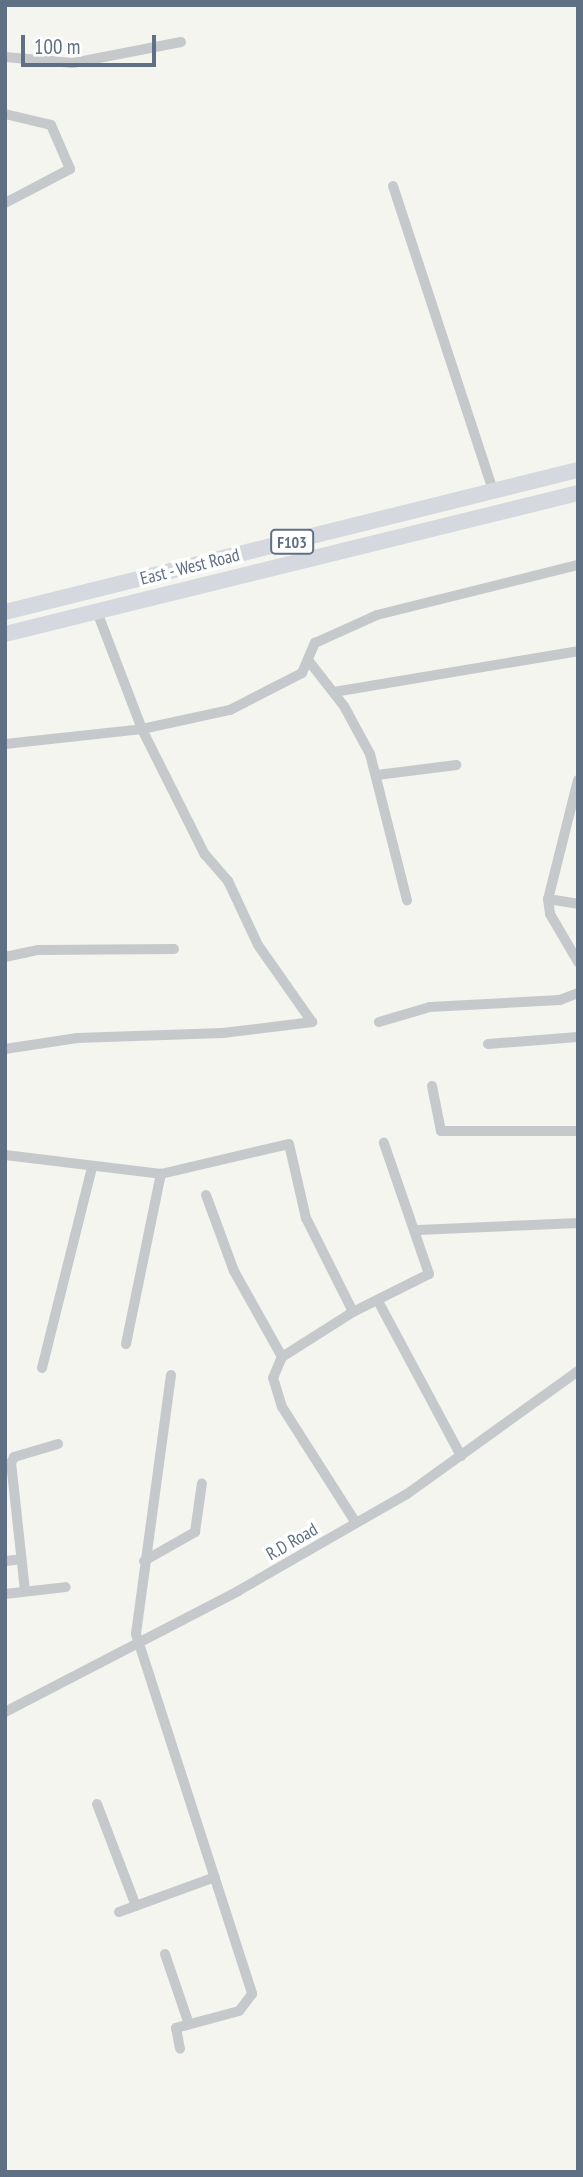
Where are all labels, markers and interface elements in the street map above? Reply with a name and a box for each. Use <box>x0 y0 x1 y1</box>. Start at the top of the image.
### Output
scale bar <box>24 21 159 65</box>
text: 100 m <box>34 33 80 60</box>
road number: F103 <box>269 530 315 554</box>
street label: East - West Road <box>137 544 243 590</box>
street label: R.D Road <box>262 1519 322 1565</box>

